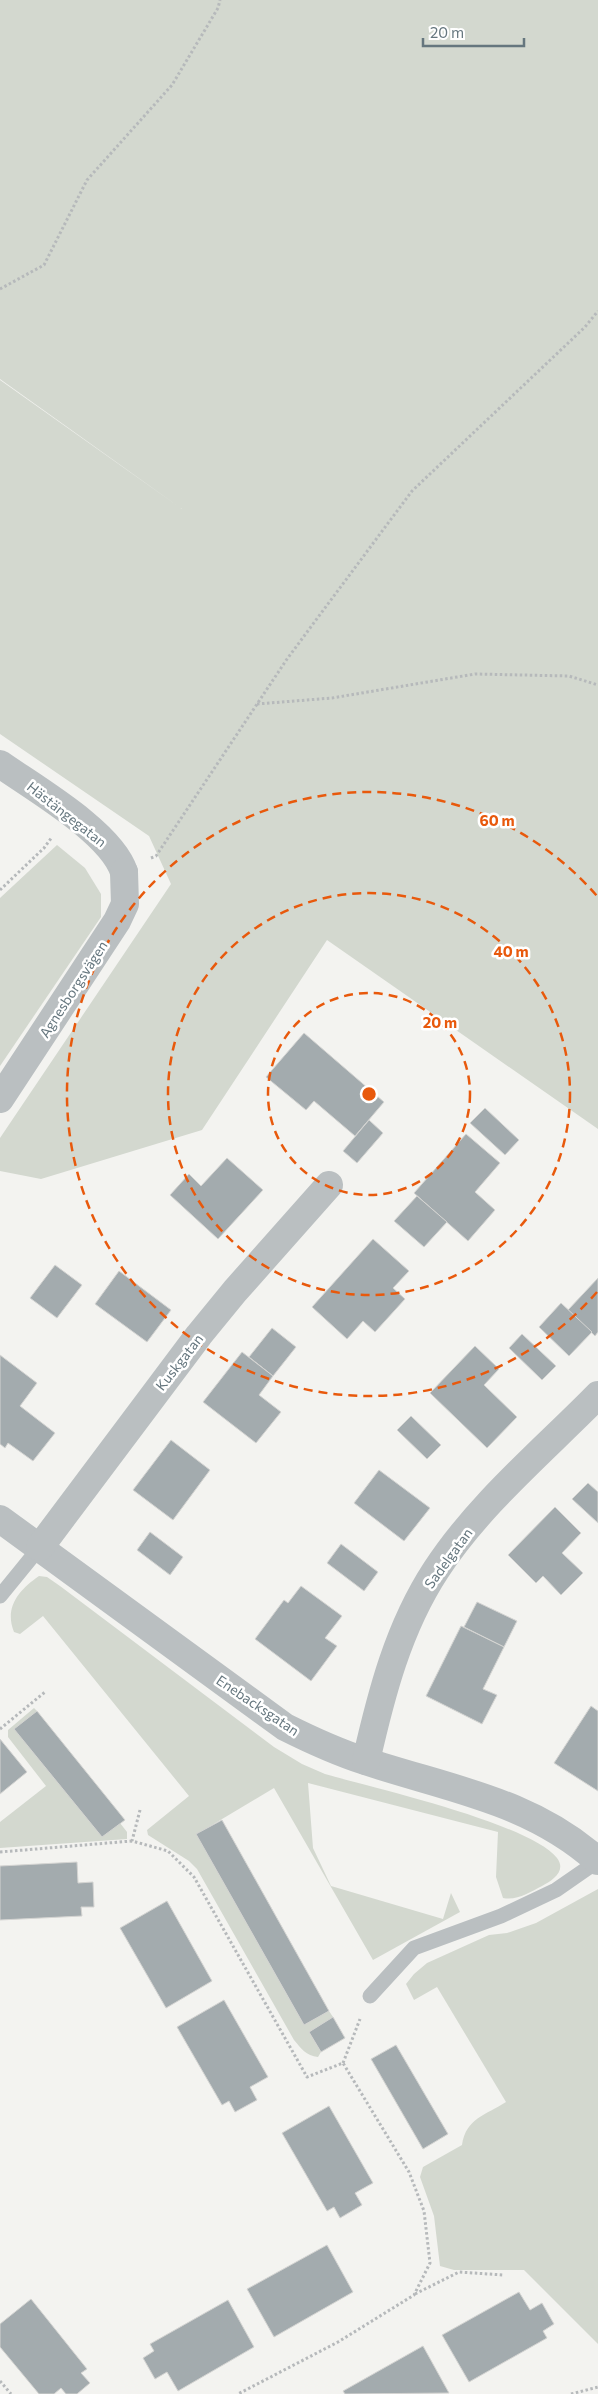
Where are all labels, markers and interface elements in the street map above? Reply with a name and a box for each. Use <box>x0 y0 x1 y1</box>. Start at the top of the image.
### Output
scale bar <box>423 15 524 47</box>
text: 20 m <box>430 23 464 41</box>
street label: Hästängegatan <box>24 778 110 850</box>
text: 60 m <box>479 811 515 829</box>
street label: Agnesborgsvägen <box>35 937 111 1041</box>
text: 40 m <box>493 942 529 960</box>
text: 20 m <box>423 1013 457 1031</box>
centre of rings <box>360 1085 378 1103</box>
street label: Kuskgatan <box>152 1330 206 1394</box>
street label: Sadelgatan <box>420 1525 476 1591</box>
street label: Enebacksgatan <box>213 1671 303 1739</box>

